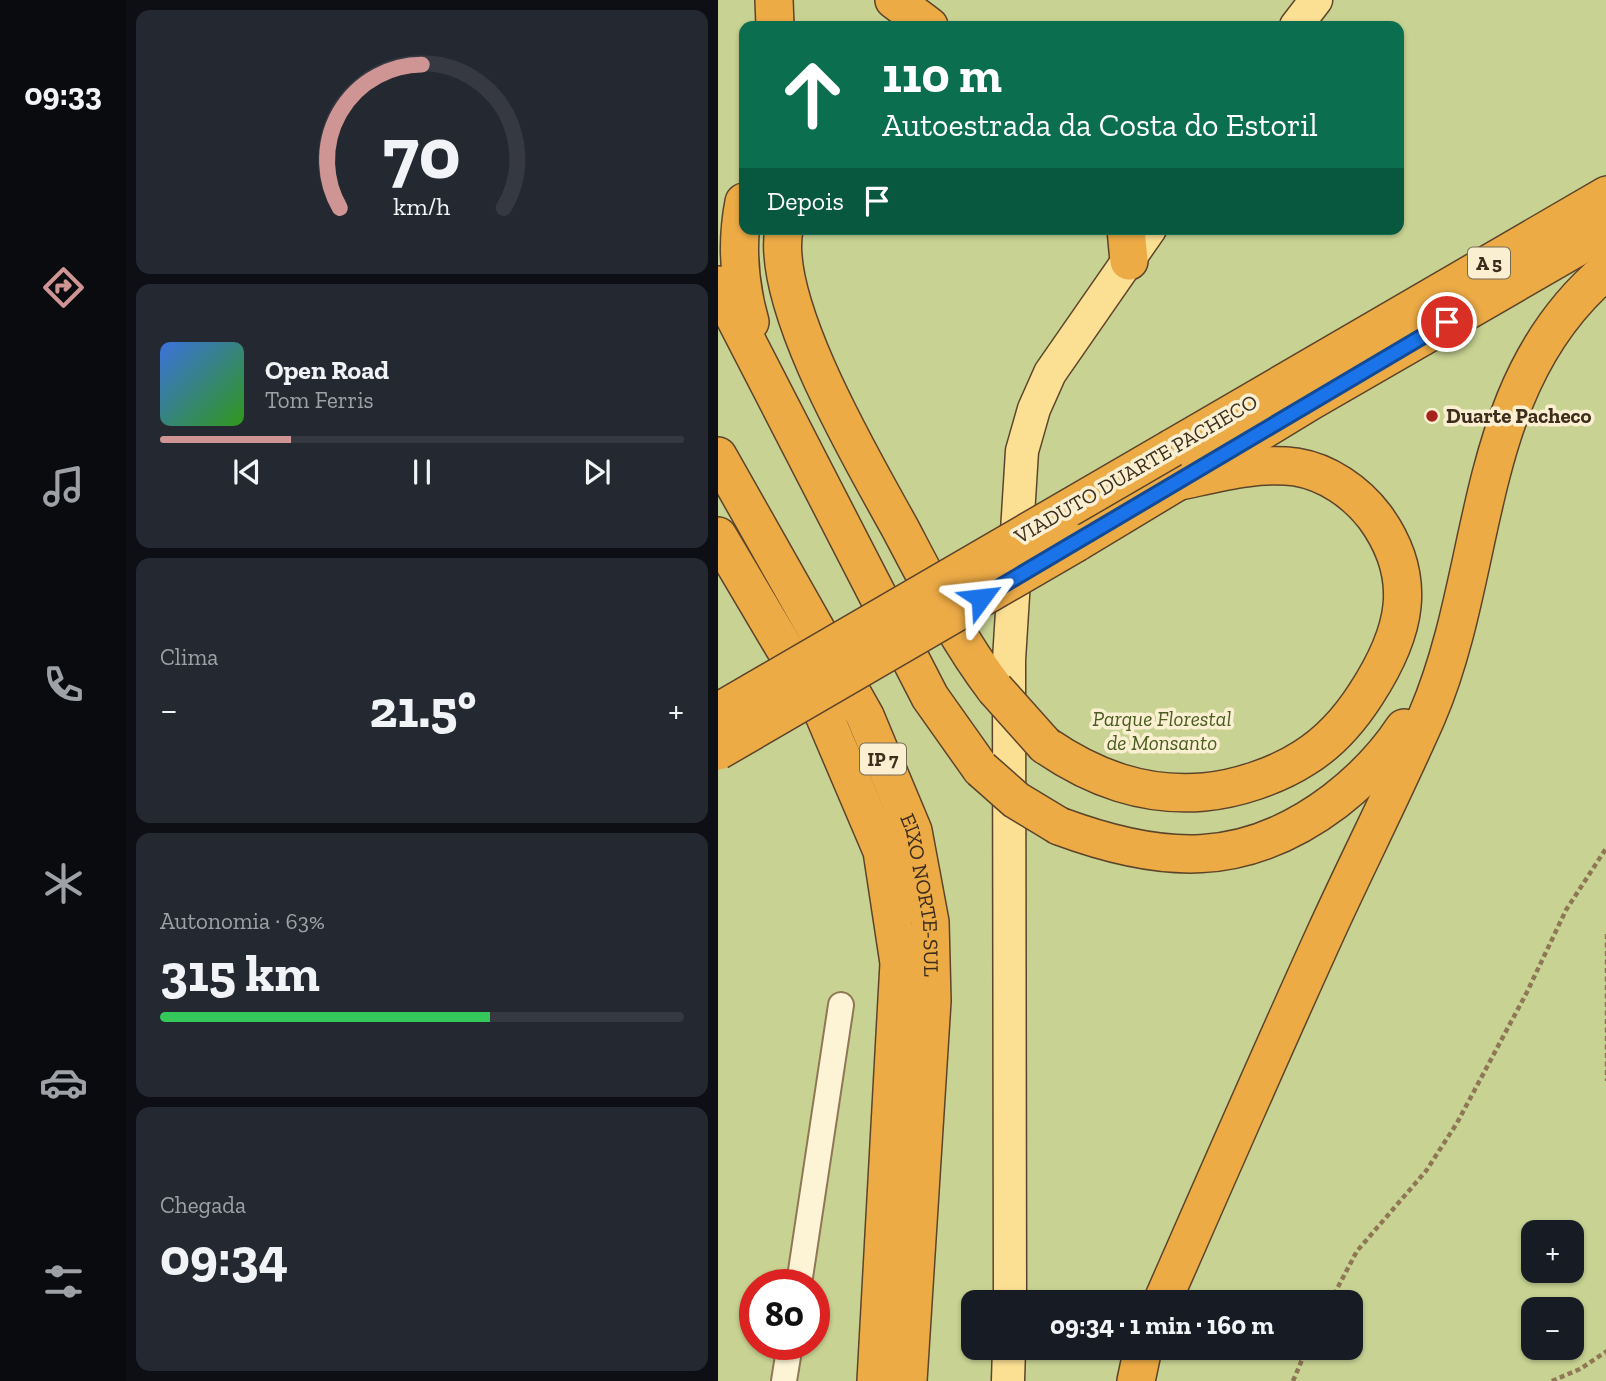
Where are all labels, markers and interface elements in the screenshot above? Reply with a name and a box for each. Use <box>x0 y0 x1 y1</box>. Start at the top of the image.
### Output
text: 110 m <box>882 46 1002 105</box>
icon: ahead <box>767 49 858 140</box>
text: 09:33 <box>24 75 102 113</box>
text: Autoestrada da Costa do Estoril <box>882 106 1318 144</box>
text: 70 <box>383 109 461 197</box>
icon: arrive <box>858 182 896 220</box>
text: Depois <box>767 185 844 217</box>
text: km/h <box>393 191 451 221</box>
road number: A 5 <box>1468 247 1510 278</box>
icon: directions <box>39 263 88 312</box>
pin <box>1417 292 1477 352</box>
icon: arrive <box>1428 303 1466 341</box>
text: Open Road <box>265 354 389 386</box>
text: Tom Ferris <box>265 386 374 414</box>
street label: VIADUTO DUARTE PACHECO <box>1009 389 1262 549</box>
place label: Duarte Pacheco <box>1446 403 1591 428</box>
marker: Duarte Pacheco <box>1424 408 1440 424</box>
icon: previous <box>228 453 266 491</box>
icon: pause <box>403 453 441 491</box>
icon: next <box>578 453 616 491</box>
icon: music <box>39 462 88 511</box>
position arrow <box>944 561 1018 635</box>
text: Clima <box>160 643 218 671</box>
icon: phone <box>39 660 88 709</box>
text: 21.5° <box>369 678 476 740</box>
text: − <box>160 687 178 733</box>
text: + <box>668 687 684 733</box>
park label: Parque Florestal de Monsanto <box>1093 706 1231 755</box>
road number: IP 7 <box>860 744 906 774</box>
street label: EIXO NORTE-SUL <box>895 809 944 978</box>
icon: climate <box>39 859 88 908</box>
text: Autonomia · 63% <box>160 907 325 935</box>
text: 315 km <box>160 942 320 1004</box>
icon: car <box>39 1058 88 1107</box>
text: Chegada <box>160 1191 246 1219</box>
map controls <box>1521 1220 1584 1360</box>
button: + <box>1521 1220 1584 1283</box>
text: 09:34 <box>160 1226 288 1288</box>
icon: filters <box>39 1257 88 1306</box>
speed limit sign: 80 <box>739 1269 830 1360</box>
button: − <box>1521 1297 1584 1360</box>
text: 09:34 · 1 min · 160 m <box>1050 1309 1274 1341</box>

